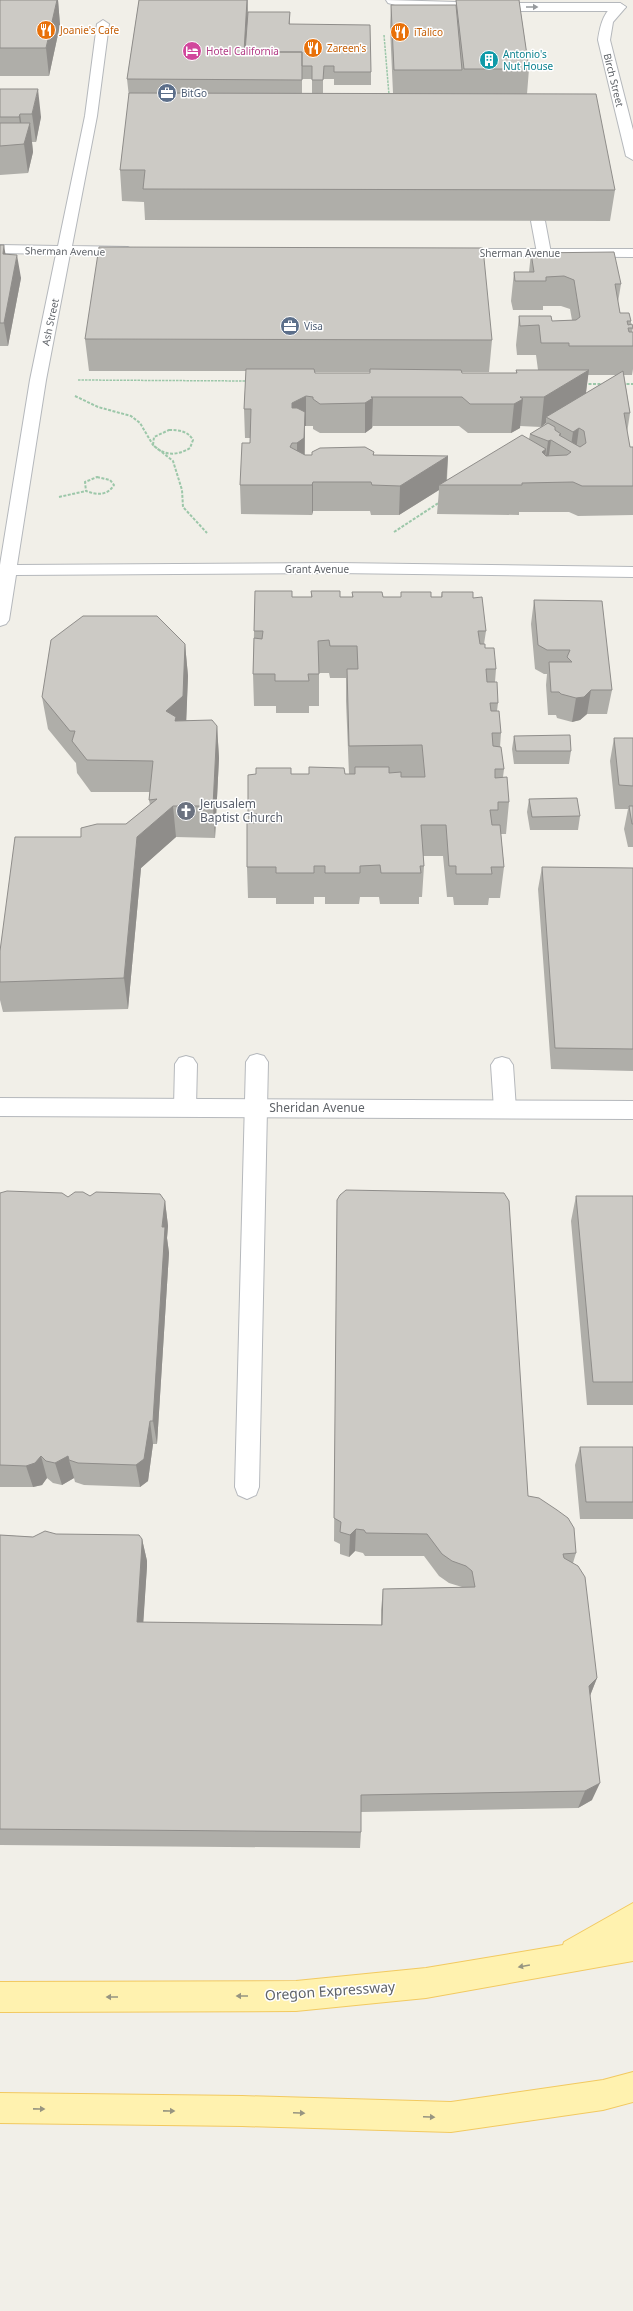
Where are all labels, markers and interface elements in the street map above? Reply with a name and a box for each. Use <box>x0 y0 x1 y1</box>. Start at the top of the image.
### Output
one-way arrow <box>526 4 539 10</box>
restaurant icon: Joanie's Cafe <box>35 19 57 41</box>
restaurant icon: iTalico <box>389 21 411 43</box>
place label: Joanie's Cafe <box>59 23 119 37</box>
place label: iTalico <box>414 25 443 39</box>
restaurant icon: Zareen's <box>302 37 324 59</box>
hotel icon: Hotel California <box>181 40 203 62</box>
place label: Zareen's <box>327 41 367 55</box>
place label: Hotel California <box>206 44 279 58</box>
place label: Antonio's Nut House <box>503 47 553 73</box>
building icon: Antonio's Nut House <box>478 49 500 71</box>
street label: Birch Street <box>601 52 627 109</box>
office icon: BitGo <box>156 82 178 104</box>
place label: BitGo <box>181 86 207 100</box>
street label: Sherman Avenue <box>25 243 106 259</box>
street label: Sherman Avenue <box>480 246 561 260</box>
street label: Ash Street <box>38 297 62 347</box>
office icon: Visa <box>279 315 301 337</box>
place label: Visa <box>304 319 323 333</box>
street label: Grant Avenue <box>285 562 350 576</box>
place label: Jerusalem Baptist Church <box>199 795 283 826</box>
church icon: Jerusalem Baptist Church <box>175 800 197 822</box>
street label: Sheridan Avenue <box>269 1099 365 1116</box>
one-way arrow <box>518 1963 530 1969</box>
street label: Oregon Expressway <box>264 1976 396 2005</box>
one-way arrow <box>235 1993 248 1999</box>
one-way arrow <box>105 1994 118 2000</box>
one-way arrow <box>33 2106 46 2112</box>
one-way arrow <box>163 2107 175 2114</box>
one-way arrow <box>293 2110 306 2116</box>
one-way arrow <box>423 2114 436 2120</box>

